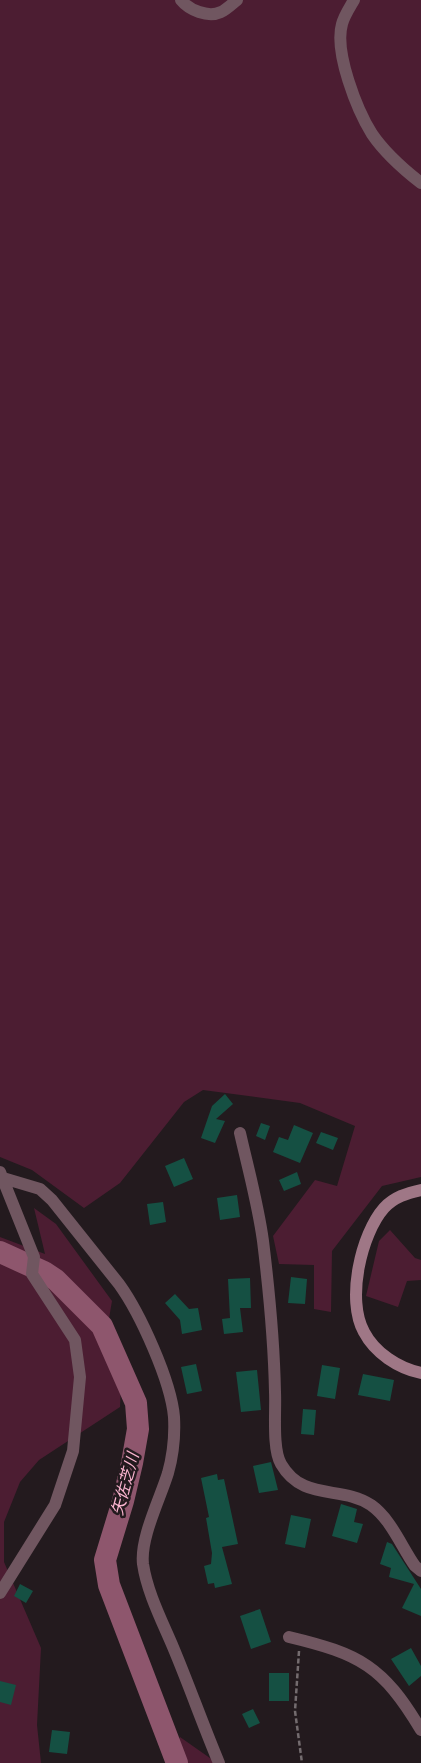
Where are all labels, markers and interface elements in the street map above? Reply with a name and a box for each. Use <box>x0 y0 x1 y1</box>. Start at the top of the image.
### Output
water label: 矢佐芝川 <box>108 1449 143 1517</box>

